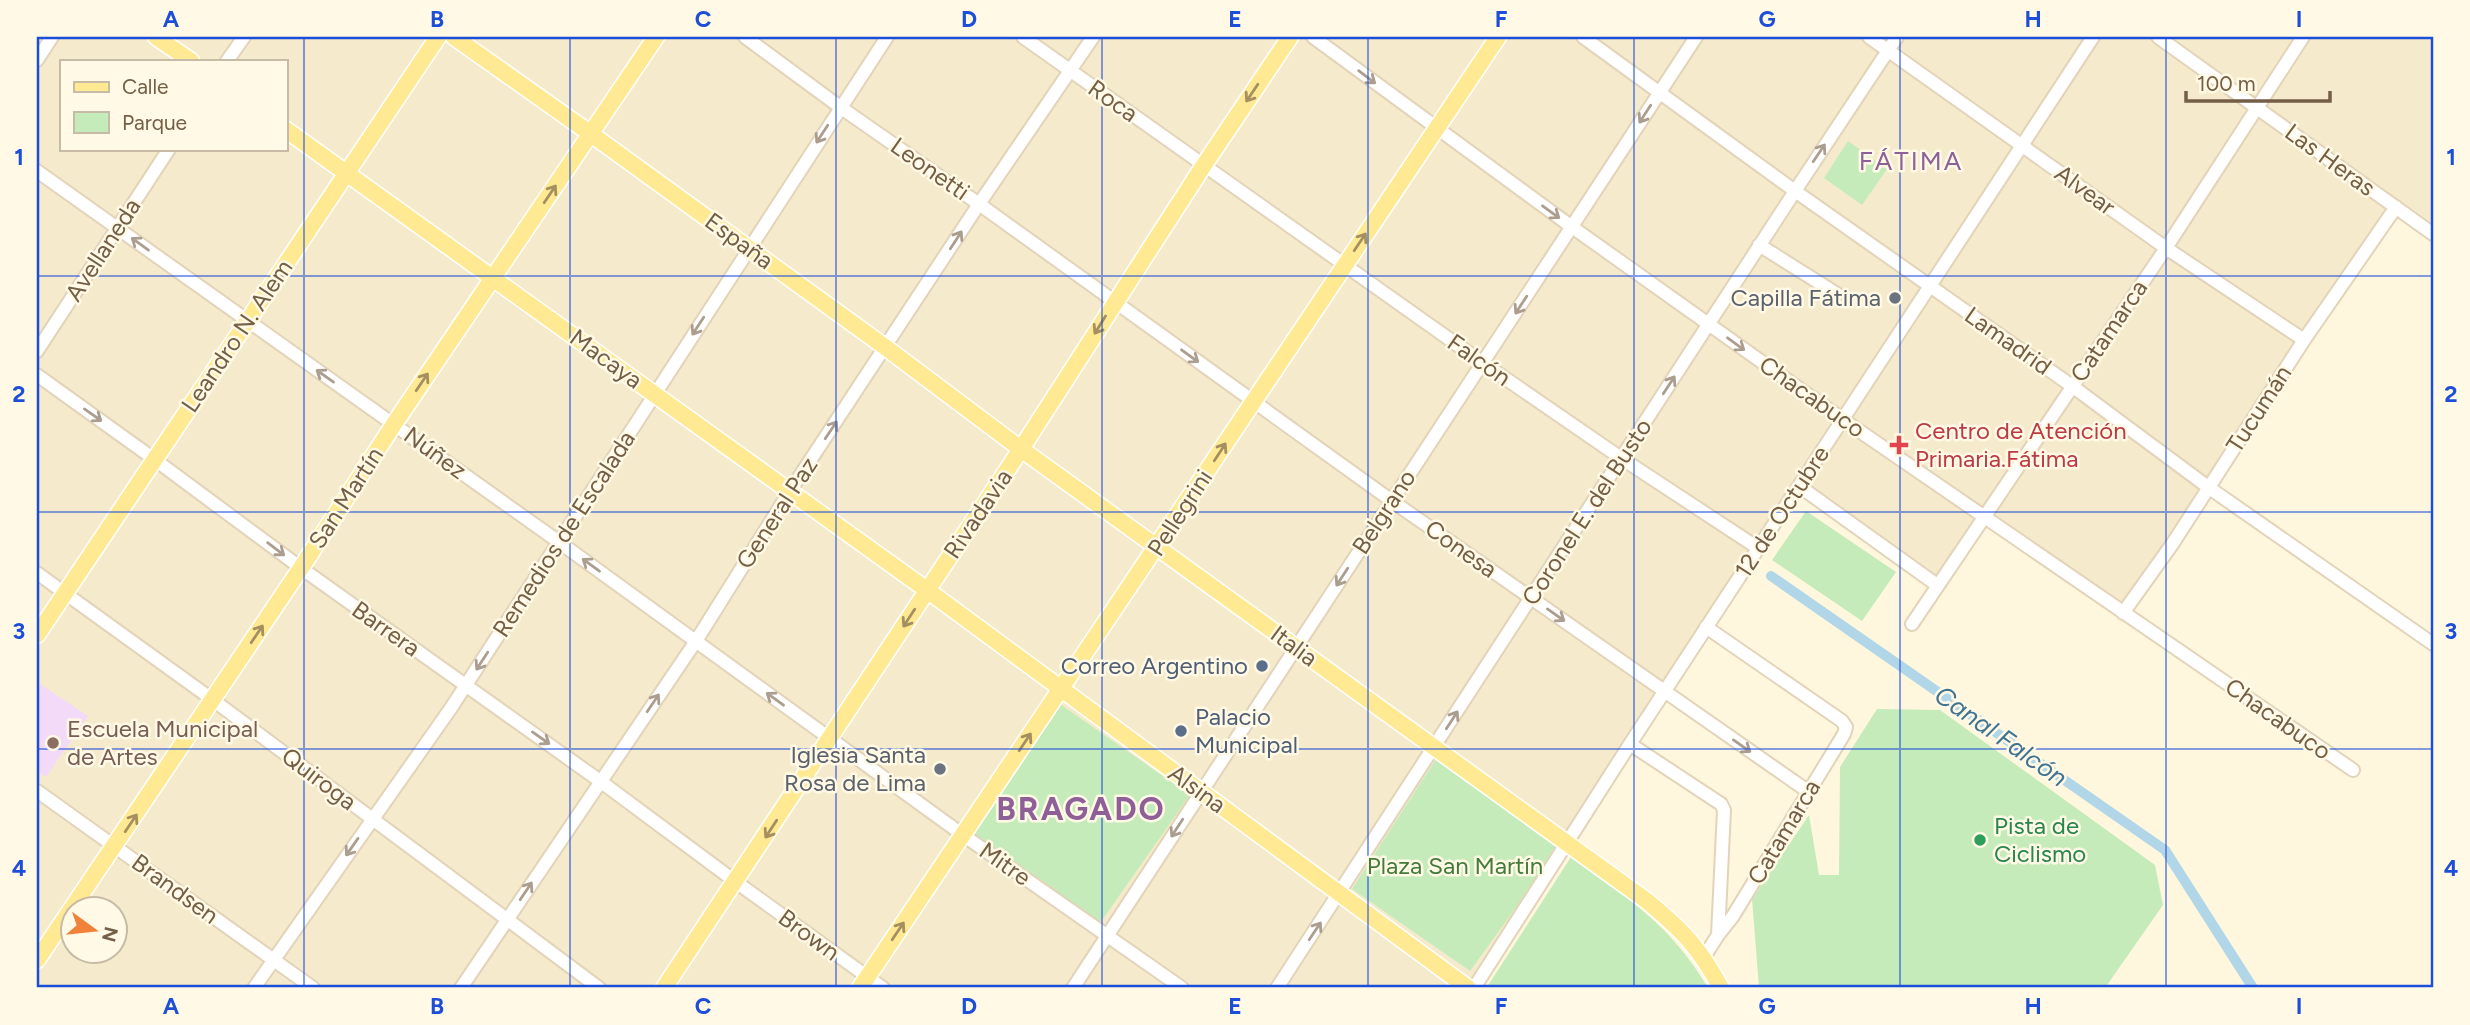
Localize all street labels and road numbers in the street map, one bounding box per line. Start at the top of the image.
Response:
street label: Roca [1083,73,1144,128]
street label: Las Heras [2279,117,2381,202]
street label: Leonetti [885,131,975,206]
street label: Alvear [2050,158,2121,221]
street label: Avellaneda [59,193,147,307]
street label: España [699,206,779,275]
street label: Leandro N. Alem [175,254,298,418]
street label: Catamarca [2064,274,2153,387]
street label: Lamadrid [1959,300,2057,381]
street label: Macaya [565,323,648,394]
street label: Falcón [1442,327,1517,392]
street label: Chacabuco [1754,350,1871,444]
street label: Tucumán [2220,360,2297,458]
street label: Coronel E. del Busto [1515,413,1658,610]
street label: Núñez [398,420,472,485]
street label: Remedios de Escalada [486,425,641,642]
street label: 12 de Octubre [1728,440,1835,583]
street label: San Martín [302,442,389,554]
street label: General Paz [730,452,823,574]
street label: Rivadavia [937,464,1018,564]
street label: Pellegrini [1141,464,1218,561]
street label: Belgrano [1346,464,1422,559]
street label: Conesa [1420,513,1503,584]
street label: Barrera [347,595,426,662]
street label: Italia [1265,619,1323,672]
street label: Chacabuco [2220,672,2337,766]
street label: Quiroga [276,741,362,816]
street label: Alsina [1163,758,1232,819]
street label: Catamarca [1741,774,1826,889]
street label: Mitre [974,836,1037,892]
street label: Brandsen [126,847,224,930]
street label: Brown [773,903,846,966]

